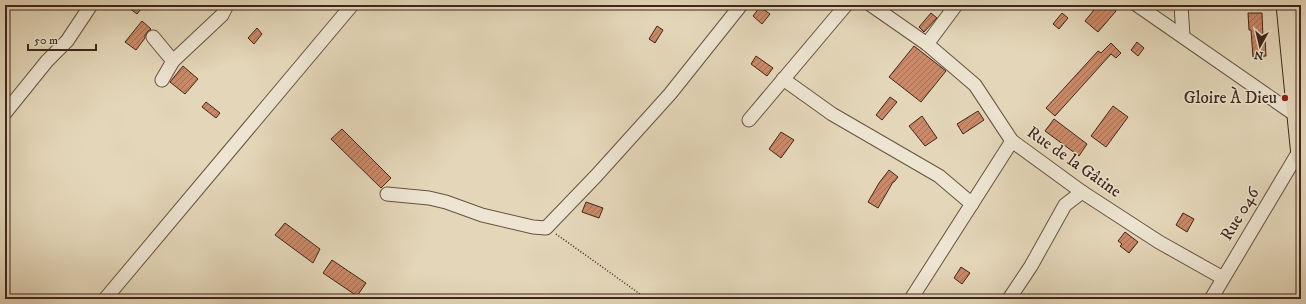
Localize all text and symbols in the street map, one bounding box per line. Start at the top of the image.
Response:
scale bar [28,26,96,52]
north arrow [1240,26,1280,66]
text: 50 m [34,33,58,48]
text: N [1253,47,1264,62]
place label: Gloire À Dieu [1184,86,1277,109]
marker: Gloire À Dieu [1280,93,1290,103]
street label: Rue de la Gâtine [1023,121,1125,203]
street label: Rue 046 [1216,183,1265,244]

